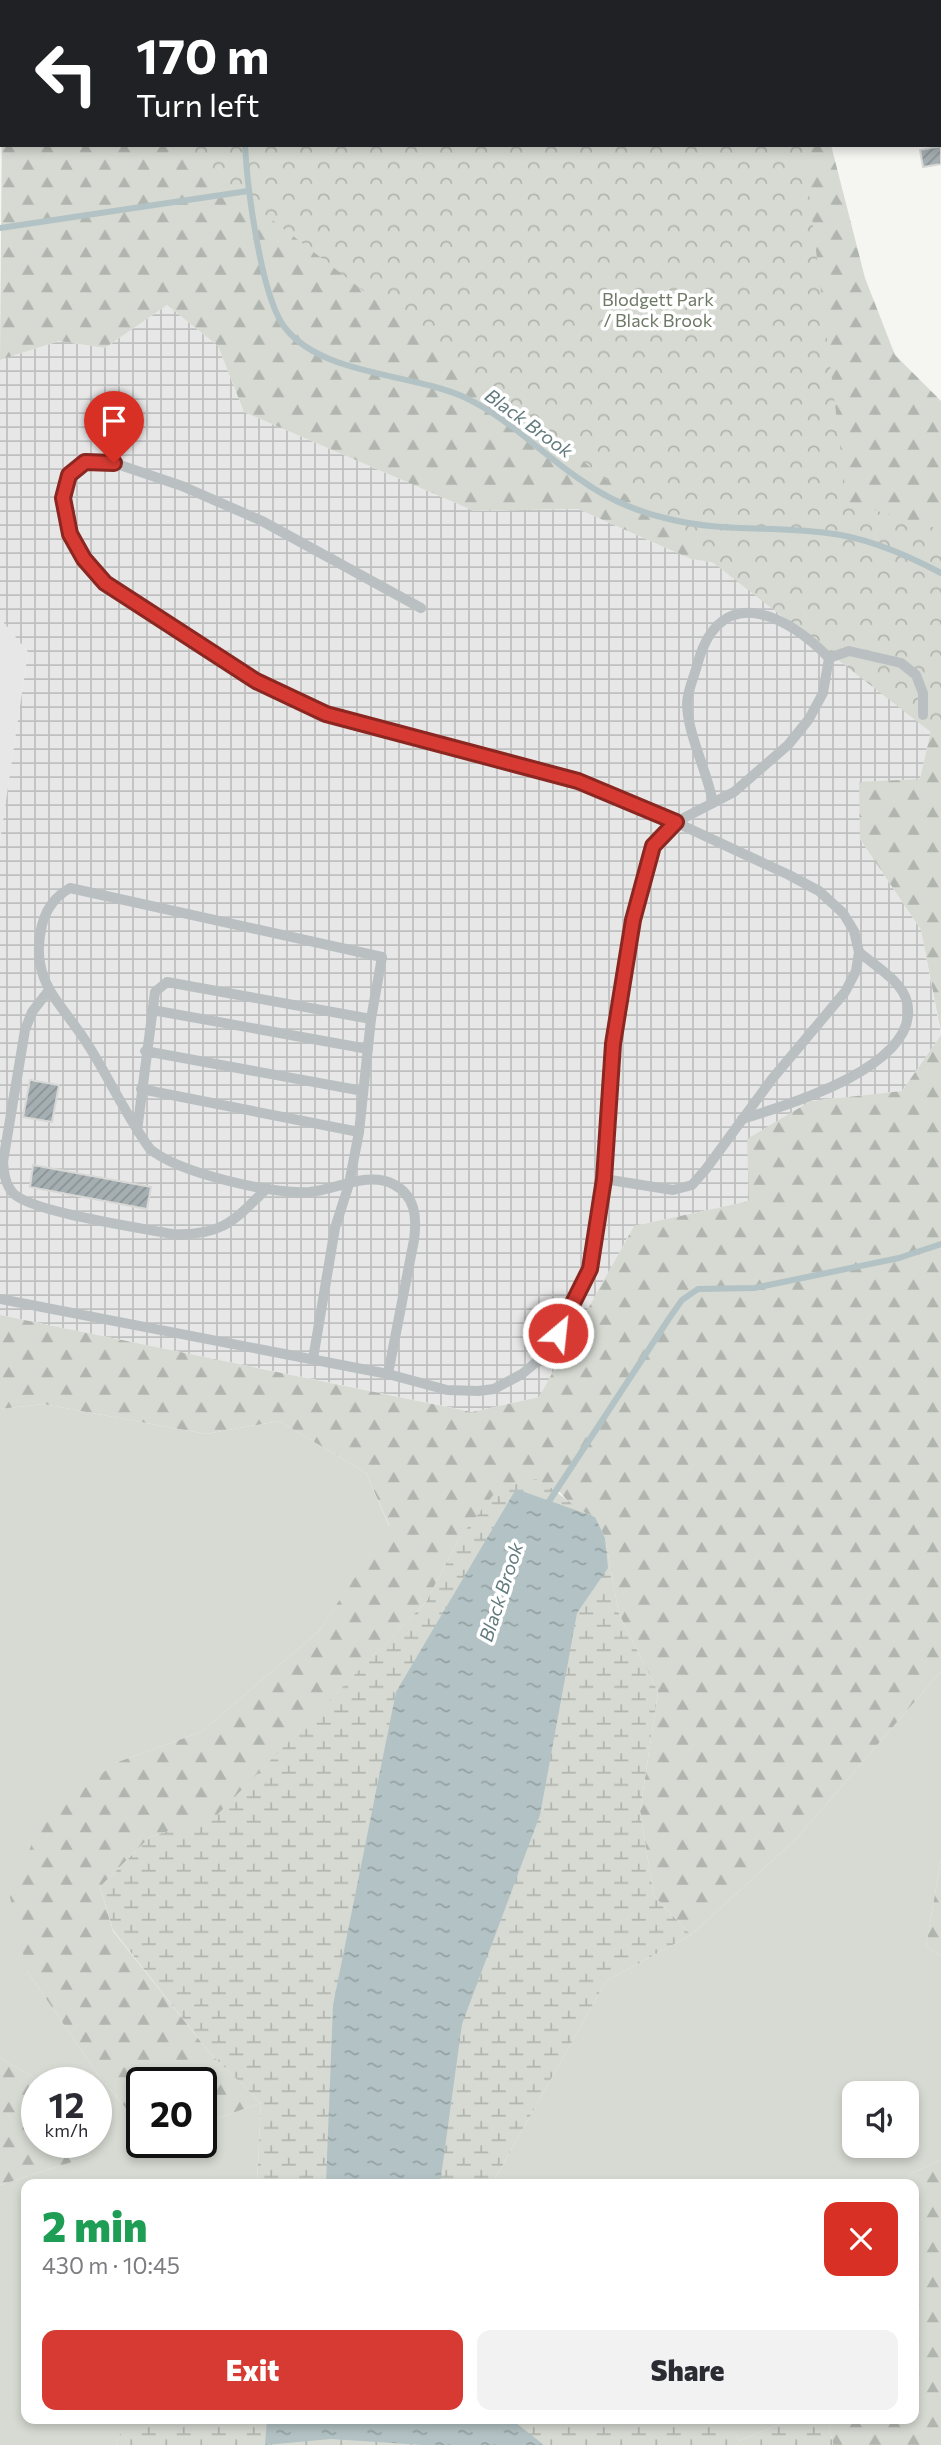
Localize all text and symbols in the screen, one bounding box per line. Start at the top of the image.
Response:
text: 170 m [136,24,269,84]
icon: left [21,28,112,119]
text: Turn left [136,84,260,124]
park label: Blodgett Park / Black Brook [602,288,714,331]
water label: Black Brook [481,383,578,463]
pin [84,391,144,463]
icon: arrive [95,402,133,440]
position arrow [521,1296,595,1370]
water label: Black Brook [474,1539,528,1644]
speed limit sign: 20 [126,2067,217,2158]
map controls [842,2081,919,2158]
button: sound [842,2081,919,2158]
text: 12 [49,2082,84,2125]
text: km/h [45,2119,88,2141]
text: 2 min [42,2199,148,2251]
button: close [824,2202,898,2276]
text: 430 m · 10:45 [42,2251,180,2279]
button: Exit [42,2330,463,2410]
button: Share [477,2330,898,2410]

